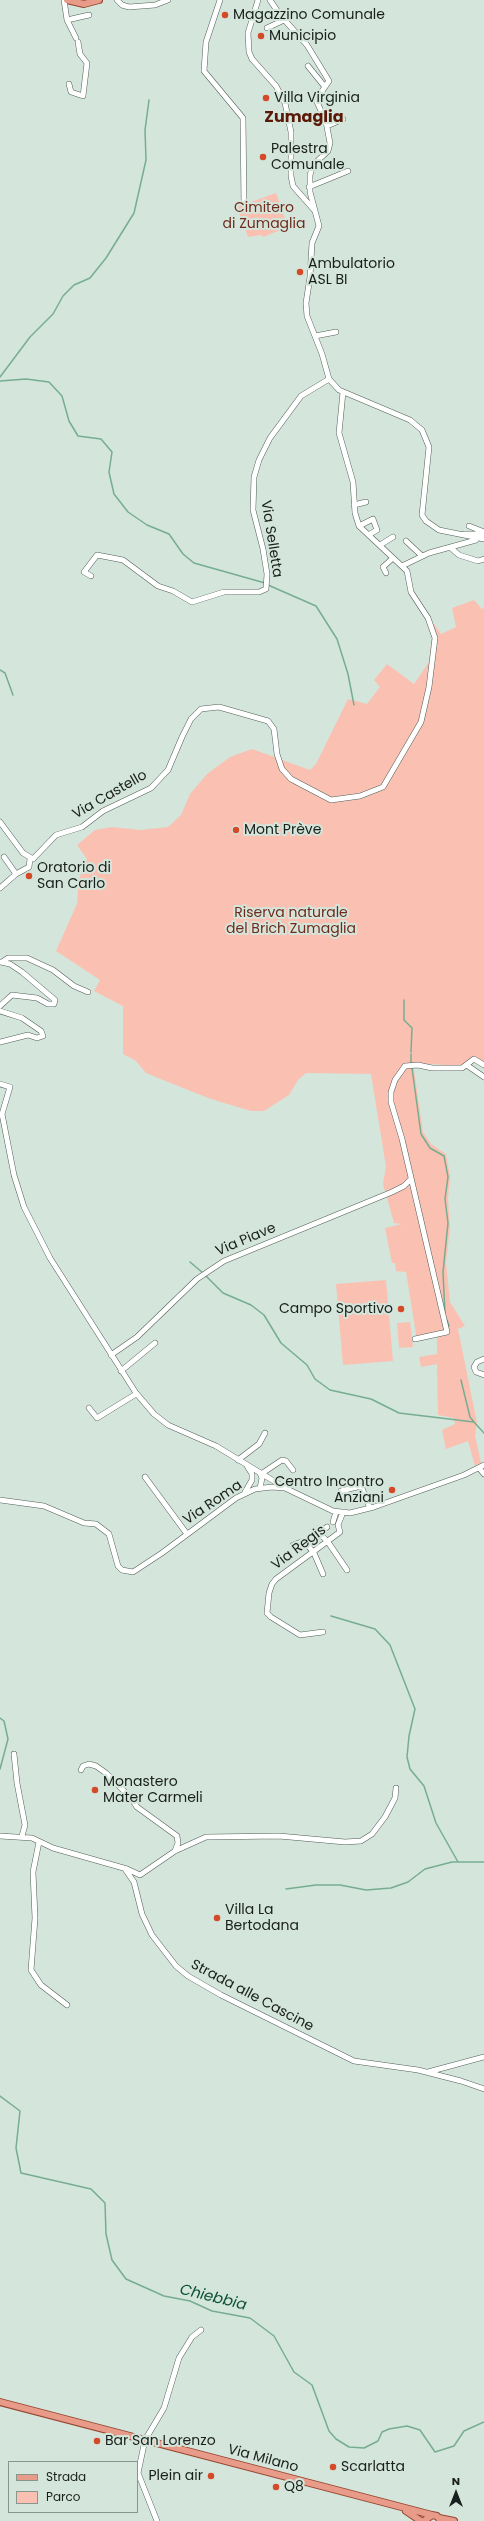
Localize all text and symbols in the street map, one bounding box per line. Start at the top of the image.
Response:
place label: Magazzino Comunale [233,7,385,23]
marker: Magazzino Comunale [220,10,230,20]
place label: Municipio [269,28,336,44]
marker: Municipio [256,31,266,41]
place label: Villa Virginia [274,90,360,106]
marker: Villa Virginia [261,93,271,103]
district label: Zumaglia [264,108,344,128]
place label: Palestra Comunale [271,141,345,174]
marker: Palestra Comunale [258,152,268,162]
park label: Cimitero di Zumaglia [223,200,305,232]
place label: Ambulatorio ASL BI [308,256,395,288]
marker: Ambulatorio ASL BI [295,267,305,277]
street label: Via Selletta [257,499,285,579]
street label: Via Castello [70,767,150,823]
place label: Mont Prève [244,822,321,838]
marker: Mont Prève [231,825,241,835]
place label: Oratorio di San Carlo [37,860,111,892]
marker: Oratorio di San Carlo [24,871,34,881]
park label: Riserva naturale del Brich Zumaglia [226,905,356,938]
street label: Via Piave [213,1220,279,1260]
place label: Campo Sportivo [279,1301,393,1317]
marker: Campo Sportivo [396,1304,406,1314]
place label: Centro Incontro Anziani [274,1474,384,1506]
street label: Via Roma [180,1477,246,1529]
marker: Centro Incontro Anziani [387,1485,397,1495]
street label: Via Regis [269,1522,329,1574]
place label: Monastero Mater Carmeli [103,1774,203,1806]
marker: Monastero Mater Carmeli [90,1785,100,1795]
place label: Villa La Bertodana [225,1902,299,1934]
marker: Villa La Bertodana [212,1913,222,1923]
street label: Strada alle Cascine [188,1957,316,2035]
water label: Chiebbia [178,2281,248,2315]
place label: Bar San Lorenzo [105,2433,216,2449]
marker: Bar San Lorenzo [92,2436,102,2446]
street label: Via Milano [226,2442,300,2476]
place label: Scarlatta [341,2459,405,2475]
legend [8,2461,138,2513]
marker: Scarlatta [328,2462,338,2472]
text: Strada [46,2468,86,2485]
place label: Plein air [148,2468,203,2484]
marker: Plein air [206,2471,216,2481]
north arrow [436,2473,476,2513]
text: N [452,2473,460,2489]
place label: Q8 [284,2479,304,2495]
marker: Q8 [271,2482,281,2492]
text: Parco [46,2488,81,2505]

